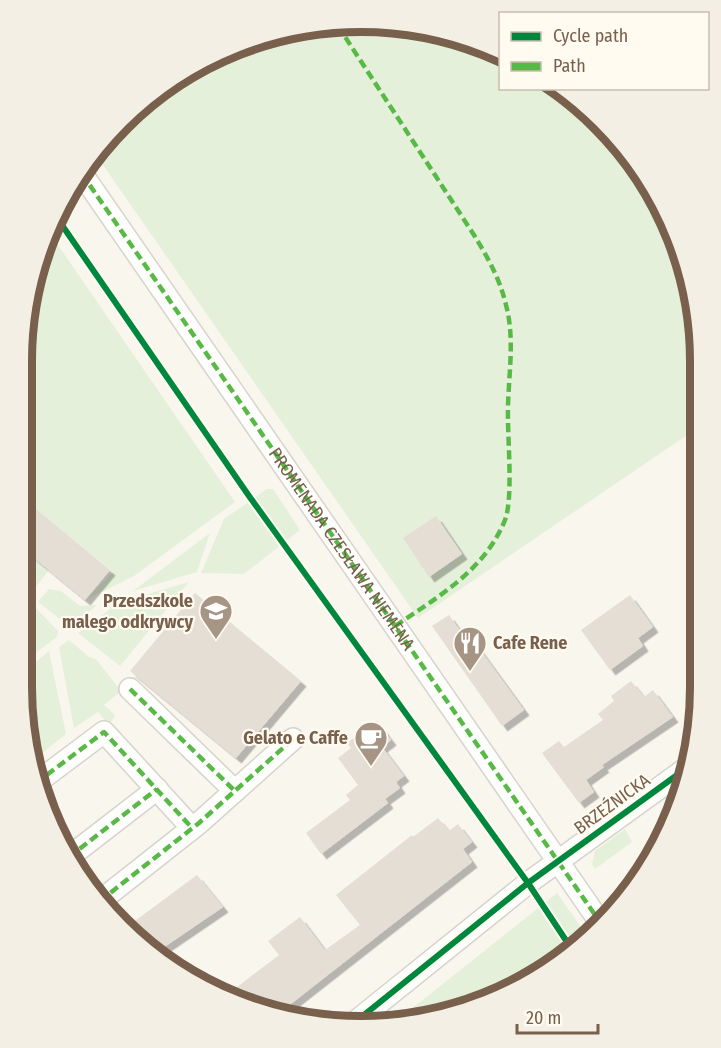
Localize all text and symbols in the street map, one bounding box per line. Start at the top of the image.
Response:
legend [499,12,709,90]
text: Cycle path [553,25,628,47]
text: Path [553,55,586,77]
street label: PROMENADA CZESŁAWA NIEMENA [264,443,420,655]
place label: Przedszkole malego odkrywcy [62,590,193,633]
school or university icon: Przedszkole malego odkrywcy [198,593,234,640]
restaurant icon: Cafe Rene [452,625,488,672]
place label: Cafe Rene [493,632,567,654]
cafe icon: Gelato e Caffe [353,720,389,767]
place label: Gelato e Caffe [243,727,348,749]
street label: BRZEŹNICKA [569,768,655,839]
scale bar [517,997,598,1035]
text: 20 m [526,1007,561,1029]

